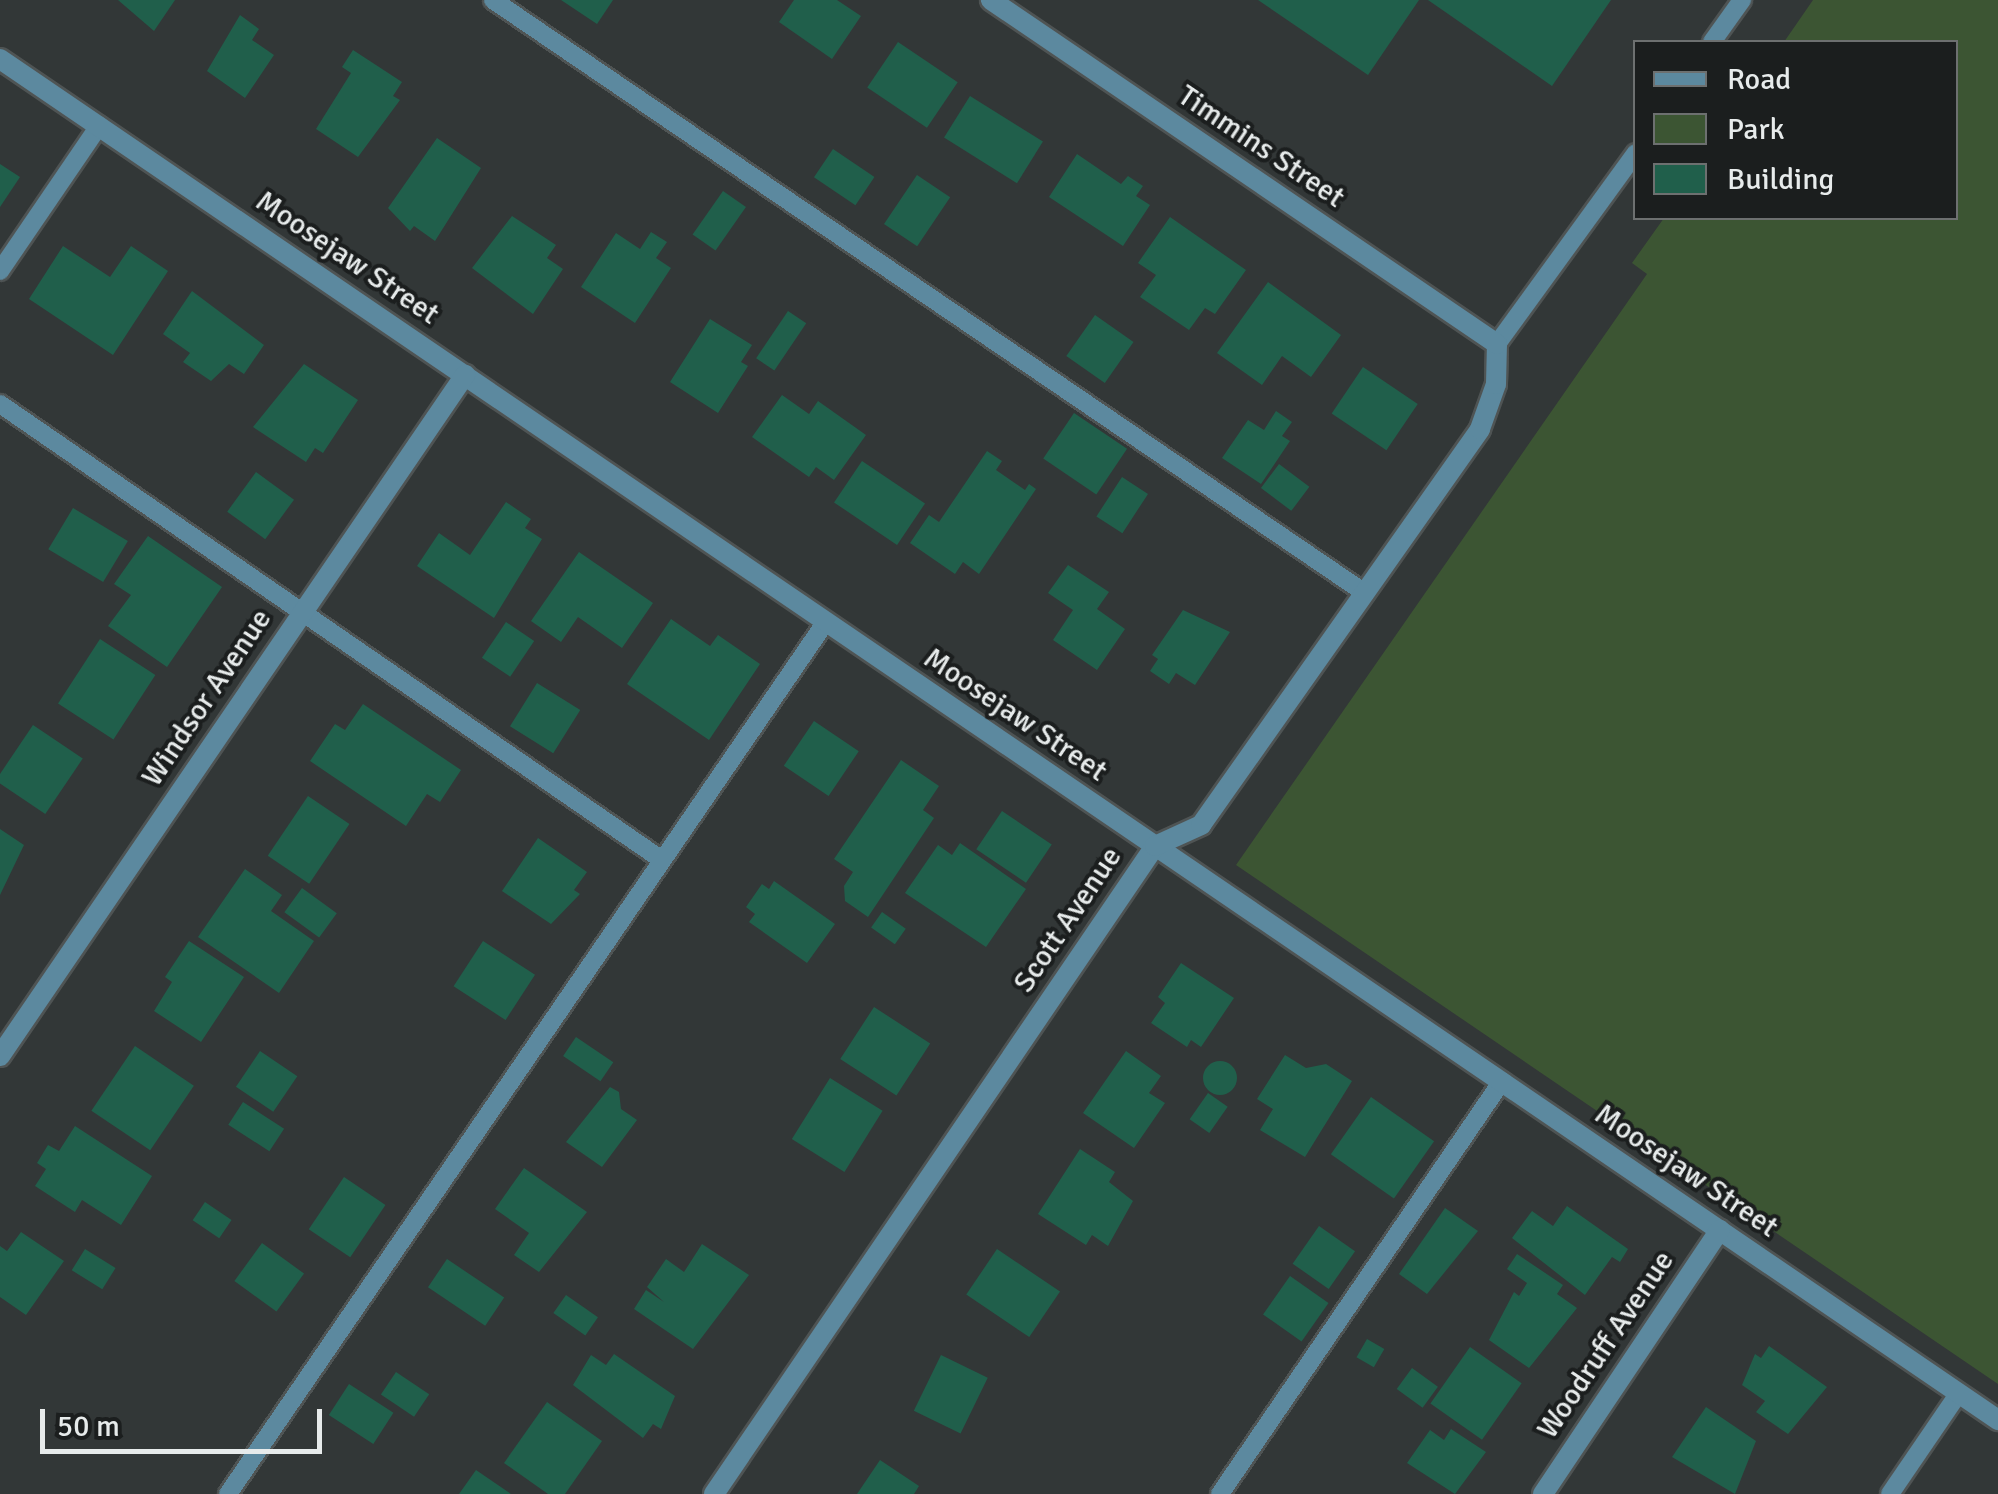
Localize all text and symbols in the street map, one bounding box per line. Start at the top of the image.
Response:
legend [1633,40,1958,220]
text: Road [1727,61,1791,98]
street label: Timmins Street [1171,78,1351,216]
text: Park [1727,111,1785,148]
text: Building [1727,161,1834,198]
street label: Moosejaw Street [249,183,445,333]
street label: Windsor Avenue [134,603,280,793]
street label: Moosejaw Street [917,640,1113,790]
street label: Scott Avenue [1006,841,1130,999]
street label: Moosejaw Street [1588,1096,1784,1246]
street label: Woodruff Avenue [1530,1244,1682,1446]
scale bar [45,1389,328,1451]
text: 50 m [57,1408,120,1445]

